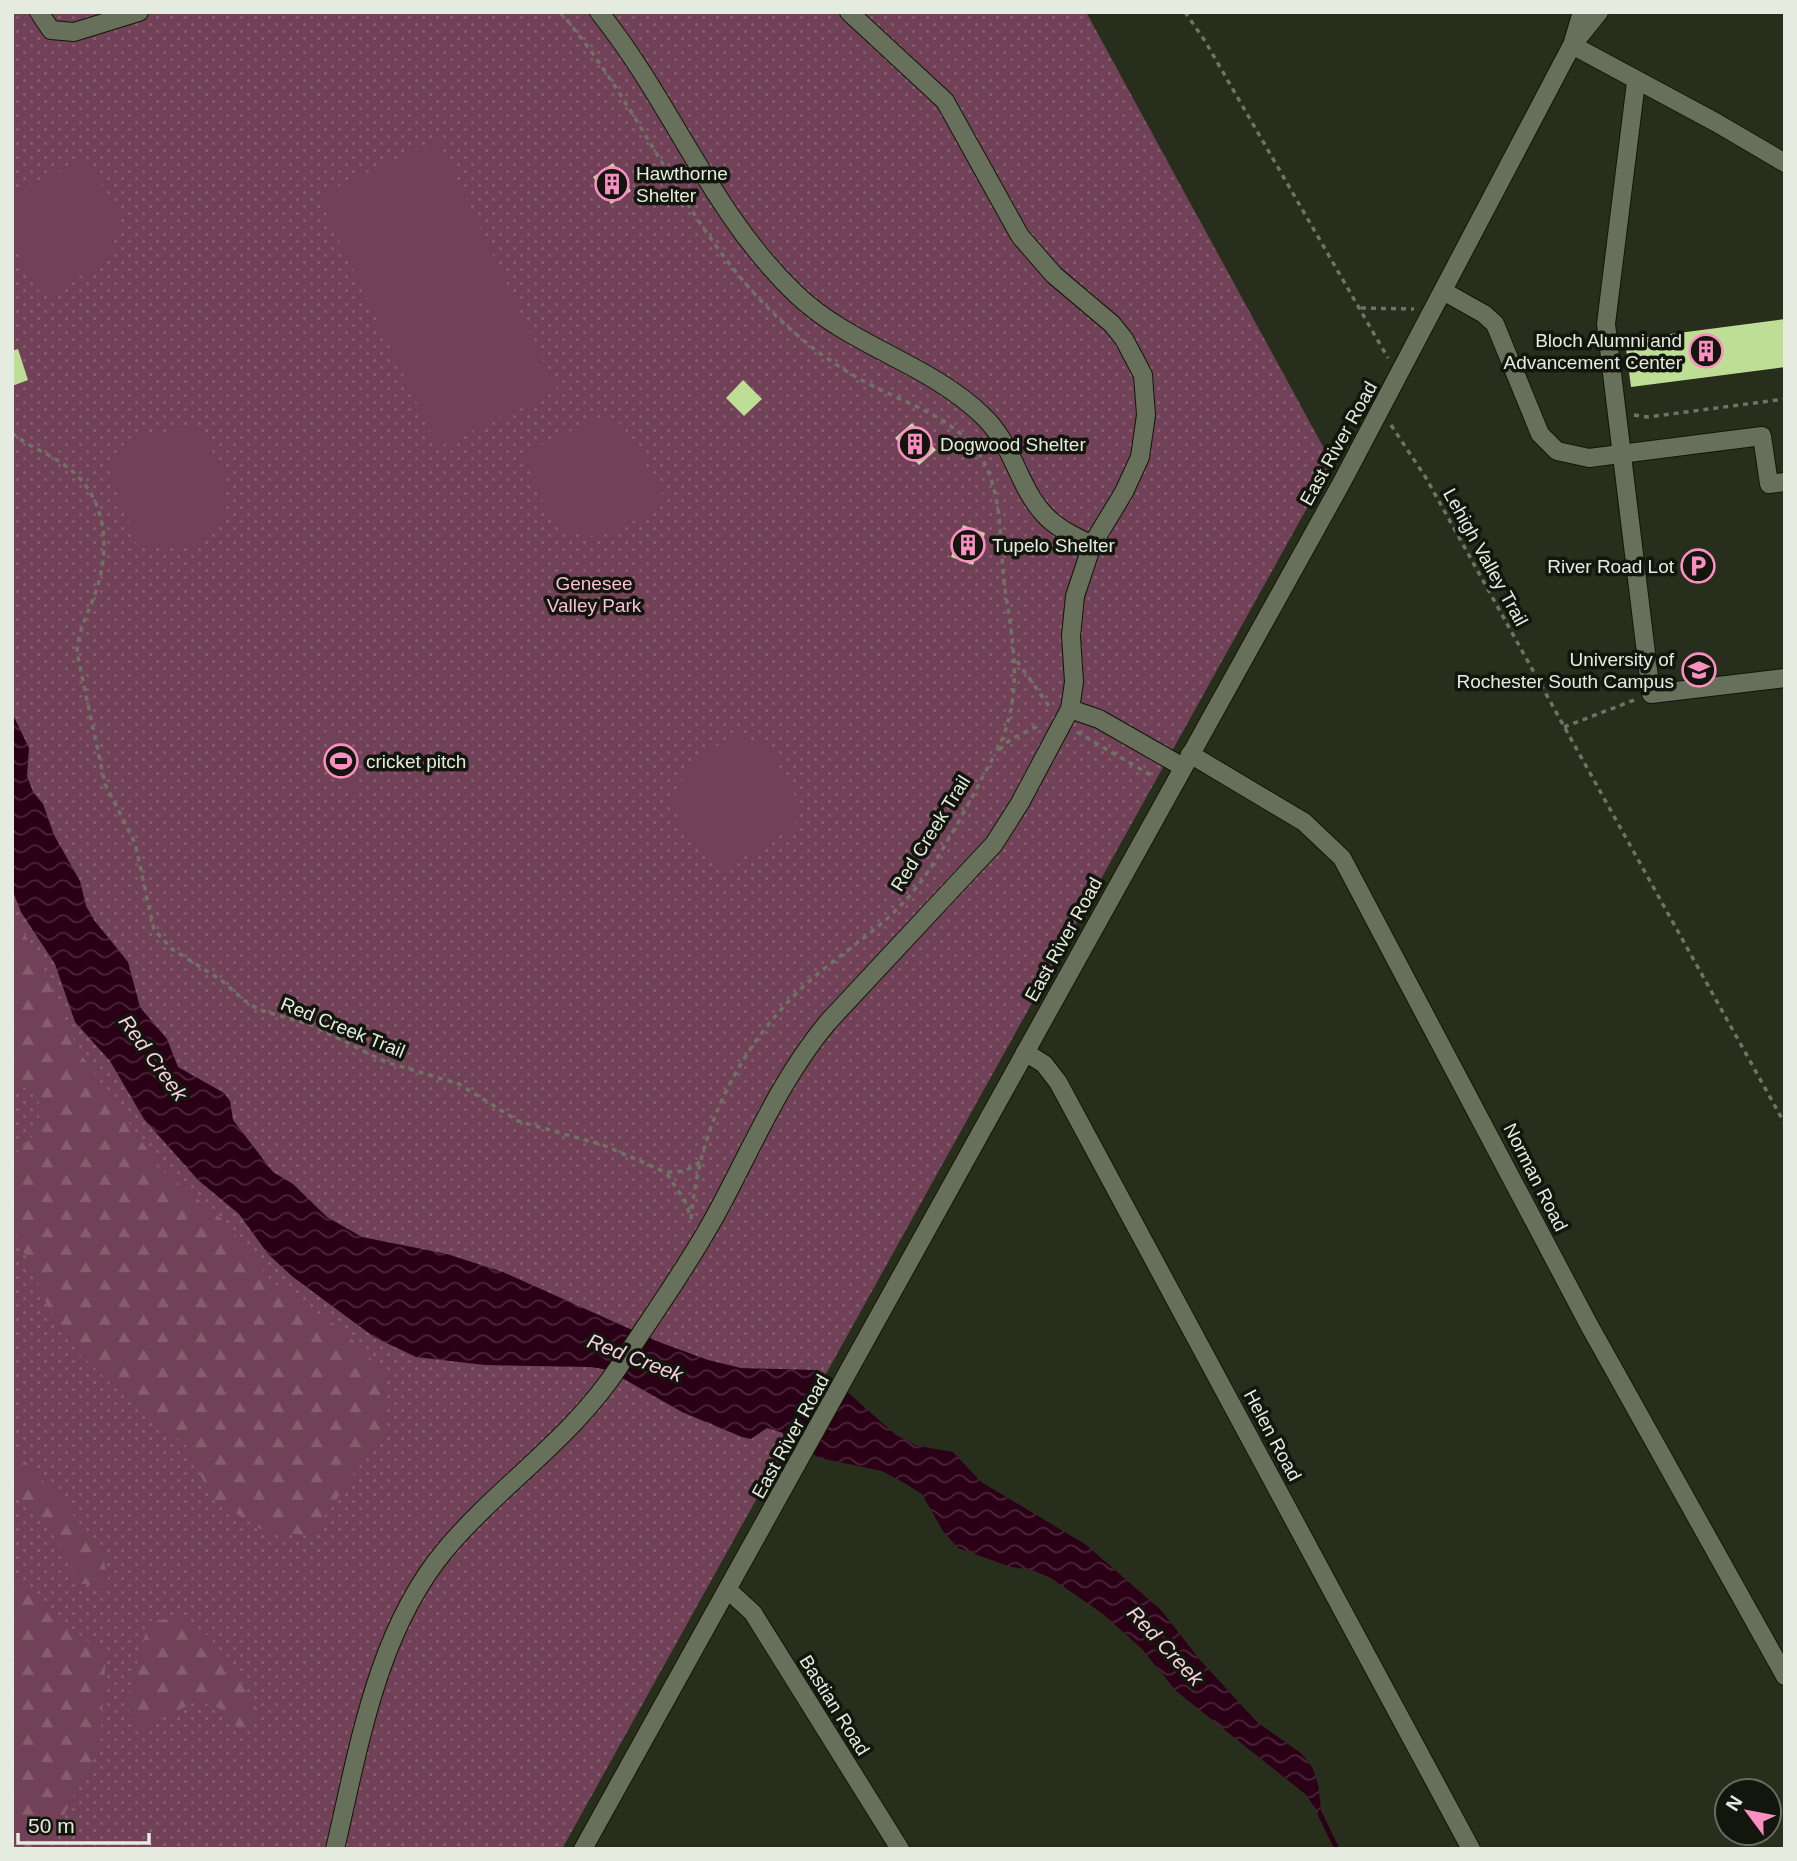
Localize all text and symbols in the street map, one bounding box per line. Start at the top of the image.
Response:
place label: Hawthorne Shelter [636,163,728,206]
building icon: Hawthorne Shelter [593,165,631,203]
place label: Bloch Alumni and Advancement Center [1504,330,1683,373]
building icon: Bloch Alumni and Advancement Center [1687,332,1725,370]
street label: East River Road [1296,378,1381,509]
building icon: Dogwood Shelter [896,425,934,463]
place label: Dogwood Shelter [940,434,1086,455]
street label: Lehigh Valley Trail [1439,485,1532,630]
building icon: Tupelo Shelter [949,526,987,564]
place label: Tupelo Shelter [992,535,1116,556]
parking icon: River Road Lot [1679,547,1717,585]
place label: River Road Lot [1547,556,1675,577]
park label: Genesee Valley Park [547,573,642,616]
place label: University of Rochester South Campus [1456,649,1675,692]
school or university icon: University of Rochester South Campus [1680,651,1718,689]
sports icon: cricket pitch [322,742,360,780]
place label: cricket pitch [366,751,466,772]
street label: Red Creek Trail [887,772,974,895]
street label: East River Road [1021,874,1106,1005]
street label: Red Creek Trail [278,993,408,1062]
water label: Red Creek [115,1010,193,1106]
street label: Norman Road [1499,1120,1572,1235]
water label: Red Creek [584,1329,688,1387]
street label: East River Road [748,1371,833,1502]
street label: Helen Road [1240,1386,1305,1484]
water label: Red Creek [1123,1601,1209,1691]
street label: Bastian Road [795,1651,874,1759]
north arrow [1713,1777,1783,1847]
text: N [1721,1792,1747,1815]
scale bar [18,1801,149,1845]
text: 50 m [28,1814,75,1837]

